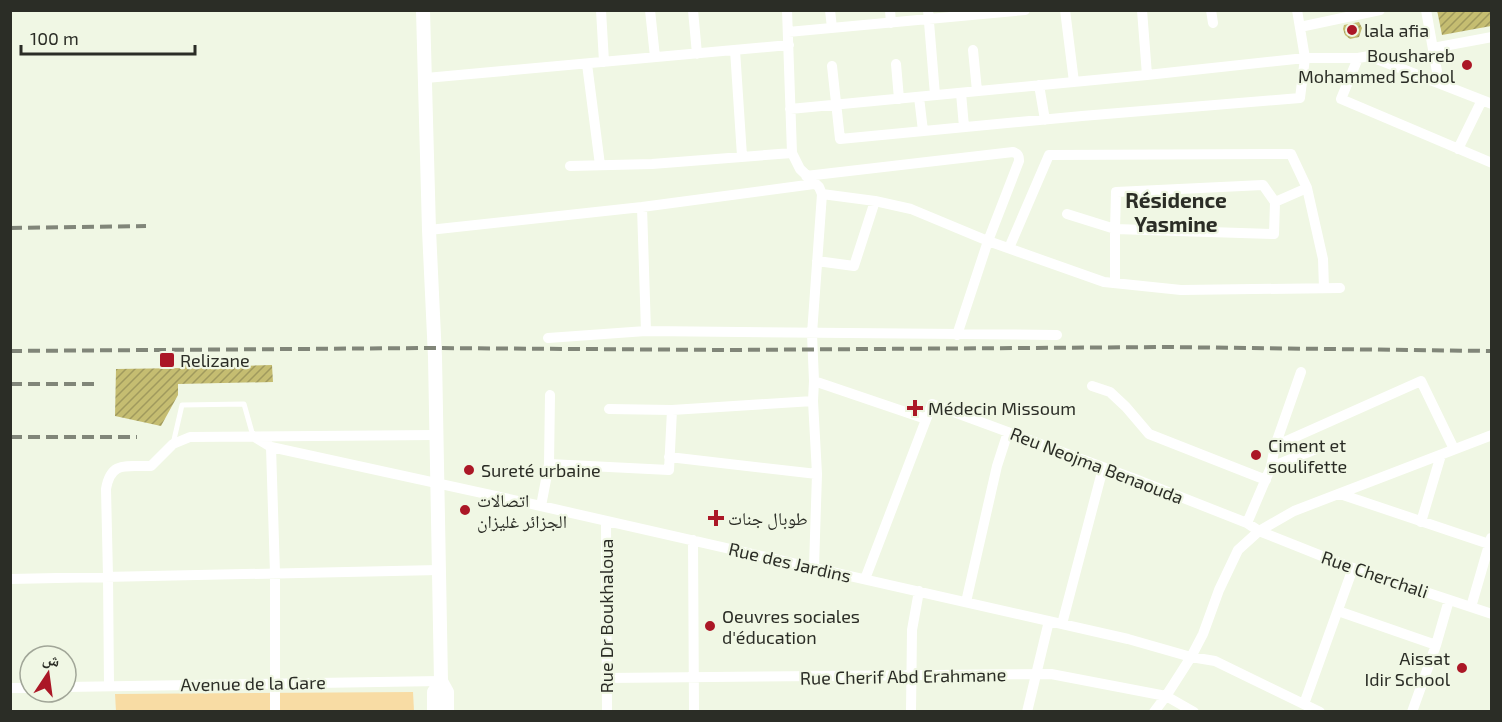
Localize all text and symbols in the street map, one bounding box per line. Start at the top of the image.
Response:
scale bar [21,18,195,56]
place label: lala afia [1364,19,1429,41]
marker: lala afia [1345,23,1359,37]
text: 100 m [30,27,79,49]
place label: Boushareb Mohammed School [1298,44,1456,87]
marker: Boushareb Mohammed School [1460,58,1474,72]
district label: Résidence Yasmine [1125,187,1227,236]
place label: Relizane [180,349,250,371]
marker: Relizane [158,351,176,369]
place label: Médecin Missoum [928,397,1076,419]
marker: Médecin Missoum [906,399,924,417]
street label: Reu Neojma Benaouda [1007,422,1187,508]
place label: Ciment et soulifette [1268,434,1347,477]
marker: Ciment et soulifette [1249,448,1263,462]
place label: Sureté urbaine [481,459,601,481]
marker: Sureté urbaine [462,463,476,477]
place label: اتصالات الجزائر غليزان [477,489,567,533]
marker: اتصالات الجزائر غليزان [458,503,472,517]
place label: طوبال جنات [728,507,808,530]
marker: طوبال جنات [709,511,723,525]
street label: Rue des Jardins [726,537,854,587]
street label: Rue Dr Boukhaloua [595,539,617,693]
street label: Rue Cherchali [1319,545,1431,603]
place label: Oeuvres sociales d'éducation [722,605,860,648]
marker: Oeuvres sociales d'éducation [703,619,717,633]
north arrow [18,644,78,704]
place label: Aissat Idir School [1365,647,1451,690]
text: ش [41,648,62,671]
marker: Aissat Idir School [1455,661,1469,675]
street label: Rue Cherif Abd Erahmane [800,663,1006,689]
street label: Avenue de la Gare [180,671,326,695]

